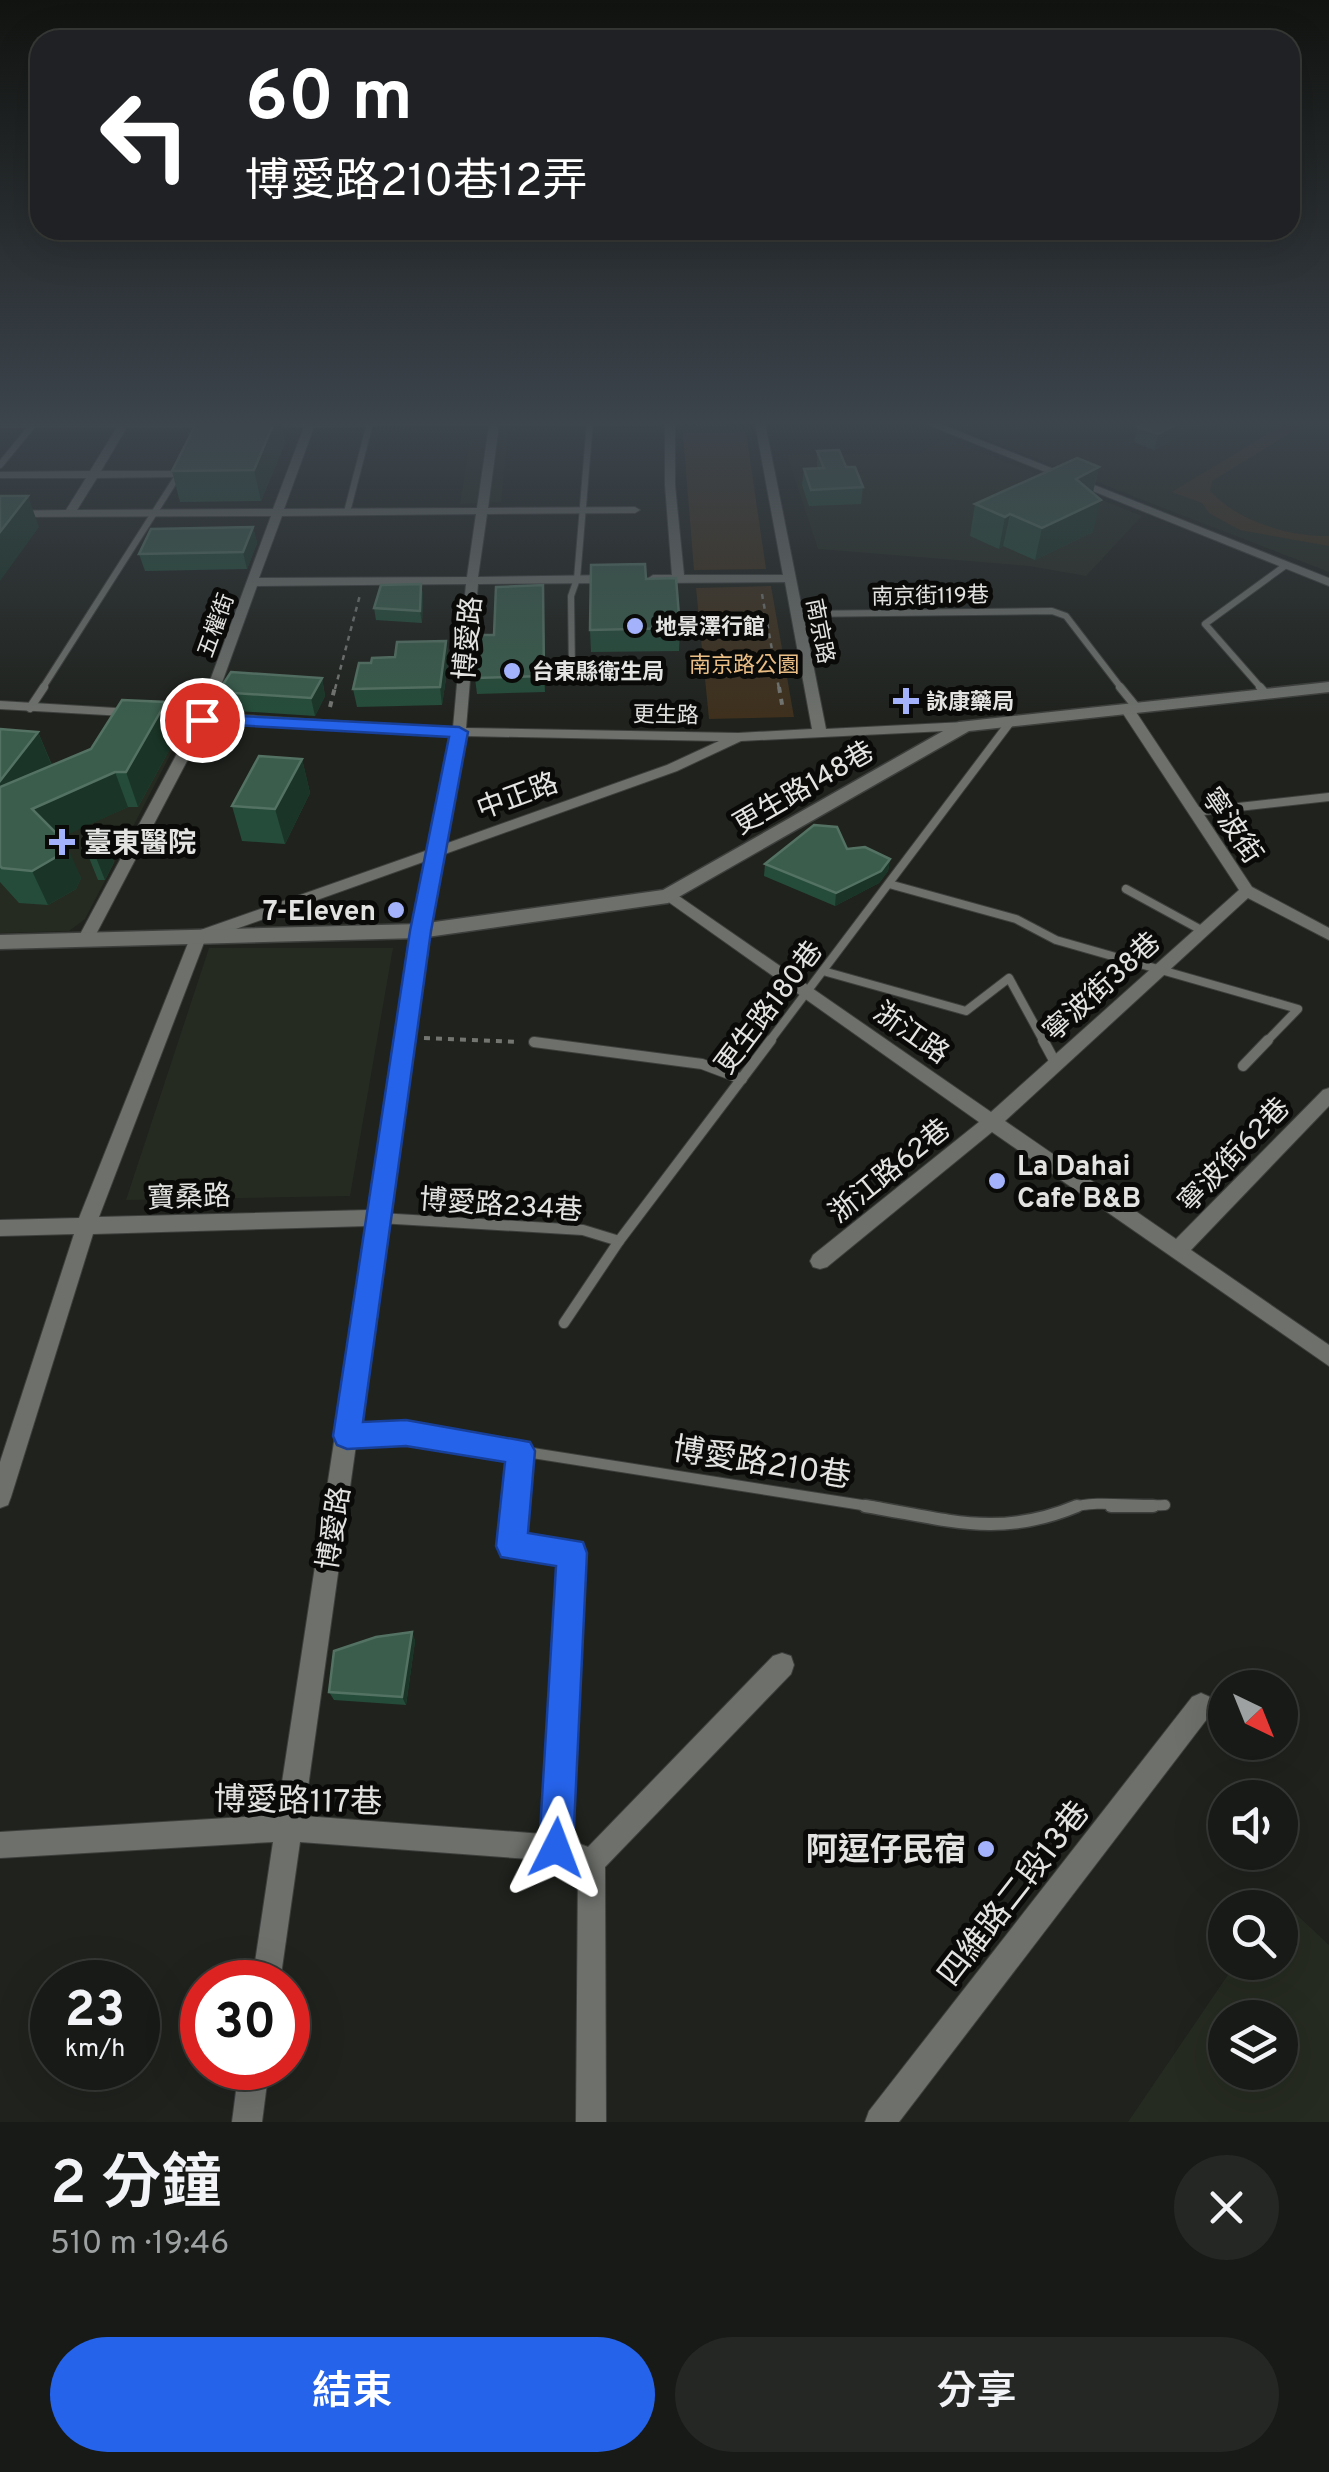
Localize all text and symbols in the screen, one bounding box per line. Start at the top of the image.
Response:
text: 60 m [245,56,413,145]
icon: left [80,70,210,200]
text: 博愛路210巷12弄 [245,155,588,212]
street label: 南京街119巷 [871,583,989,612]
street label: 五權街 [193,590,241,661]
street label: 博愛路 [448,595,492,682]
street label: 南京路 [799,596,838,666]
marker: 地景澤行館 [624,615,646,637]
place label: 地景澤行館 [655,615,765,642]
park label: 南京路公園 [689,653,799,680]
place label: 台東縣衛生局 [532,659,664,687]
marker: 台東縣衛生局 [501,660,523,682]
pin [160,678,245,763]
marker: 詠康藥局 [895,690,917,712]
place label: 詠康藥局 [926,690,1014,717]
icon: arrive [175,693,230,748]
street label: 更生路 [633,702,699,731]
street label: 更生路148巷 [728,735,881,844]
street label: 中正路 [472,767,564,829]
street label: 寧波街 [1192,782,1269,872]
place label: 臺東醫院 [84,827,196,863]
marker: 臺東醫院 [49,829,75,855]
place label: 7-Eleven [263,895,376,931]
marker: 7-Eleven [385,899,407,921]
street label: 寧波街38巷 [1037,926,1169,1050]
street label: 更生路180巷 [709,935,832,1082]
street label: 浙江路 [866,996,955,1073]
street label: 寧波街62巷 [1172,1091,1299,1221]
street label: 浙江路62巷 [823,1112,959,1232]
place label: La Dahai Cafe B&B [1017,1150,1141,1218]
marker: La Dahai Cafe B&B [986,1170,1008,1192]
street label: 寶桑路 [146,1180,232,1218]
street label: 博愛路234巷 [418,1183,584,1231]
street label: 博愛路210巷 [669,1431,854,1499]
street label: 博愛路 [312,1484,360,1573]
north arrow [1208,1670,1298,1760]
map controls [1208,1670,1298,2090]
button: sound [1208,1780,1298,1870]
street label: 博愛路117巷 [213,1782,383,1824]
street label: 四維路二段13巷 [931,1795,1100,1995]
position arrow [504,1796,608,1900]
place label: 阿逗仔民宿 [806,1832,966,1872]
marker: 阿逗仔民宿 [975,1838,997,1860]
button: search [1208,1890,1298,1980]
speed limit sign: 30 [180,1960,310,2090]
text: 23 [65,1981,125,2044]
button: layers [1208,2000,1298,2090]
text: km/h [65,2034,125,2066]
text: 2 分鐘 [50,2149,221,2225]
button: close [1174,2155,1279,2260]
text: 510 m · 19:46 [50,2225,229,2265]
button: 結束 [50,2337,655,2452]
button: 分享 [675,2337,1279,2452]

